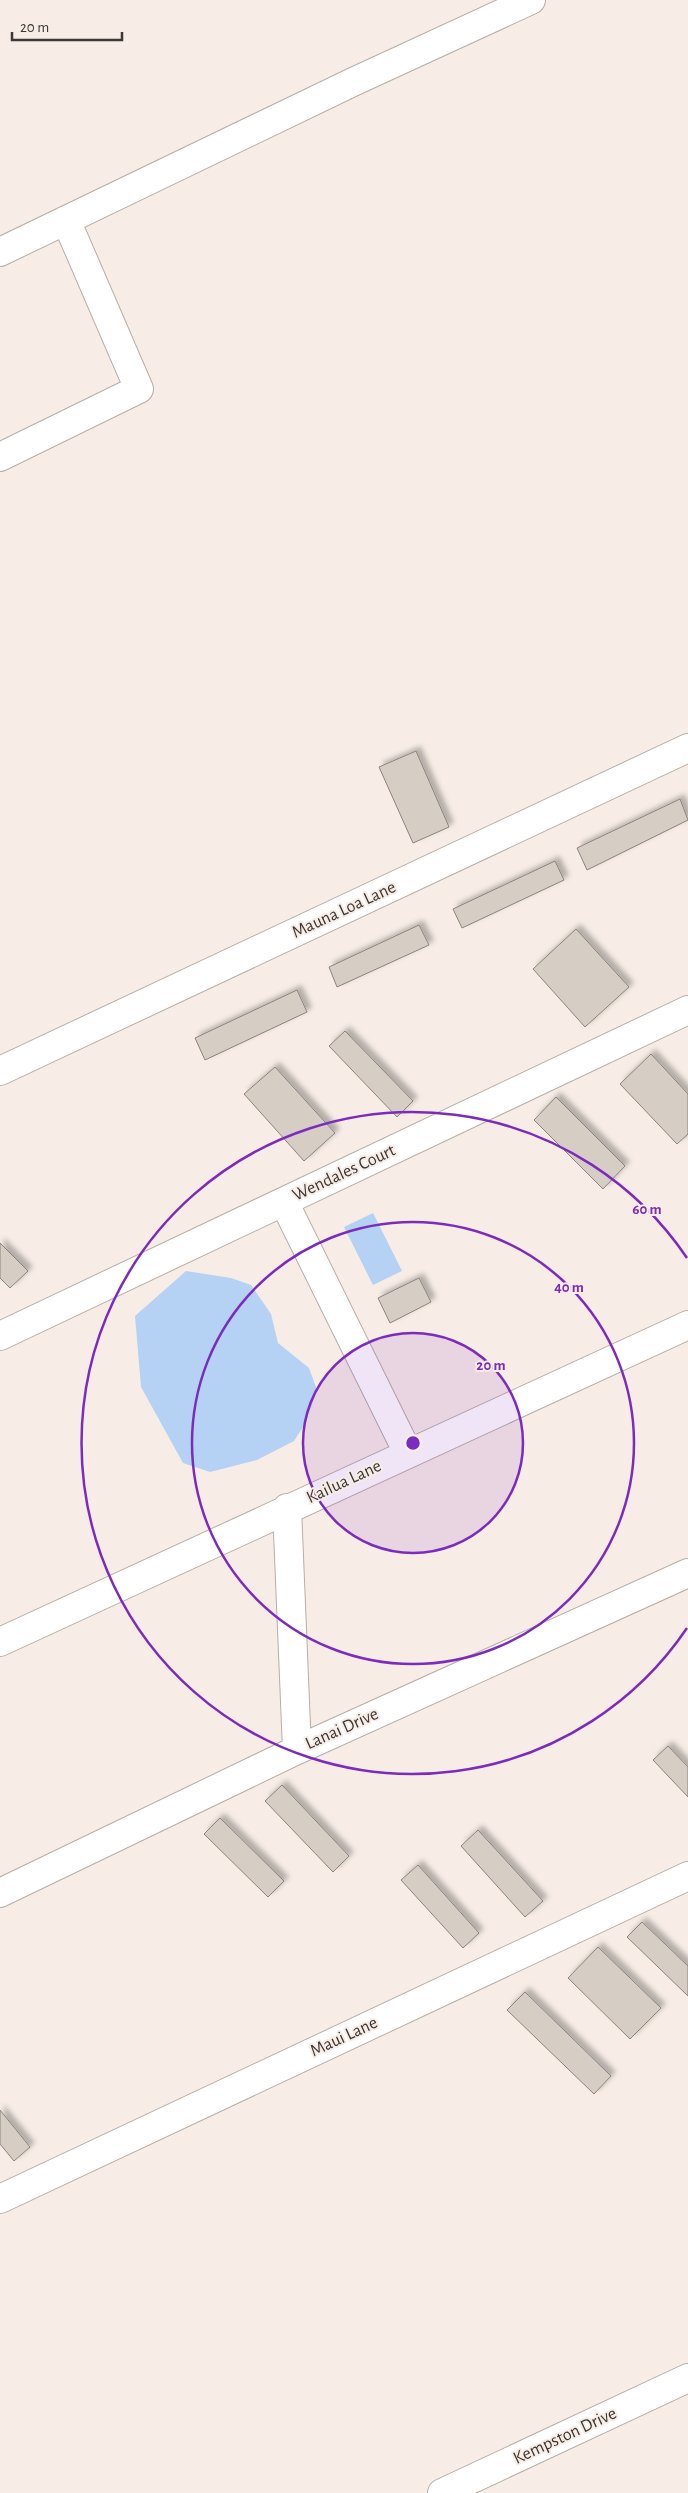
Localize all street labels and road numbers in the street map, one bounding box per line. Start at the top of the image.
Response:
street label: Mauna Loa Lane [289,878,399,942]
street label: Wendales Court [290,1141,398,1205]
street label: Kailua Lane [304,1457,384,1507]
street label: Lanai Drive [303,1705,381,1753]
street label: Maui Lane [308,2014,380,2060]
street label: Kempston Drive [511,2404,619,2468]

